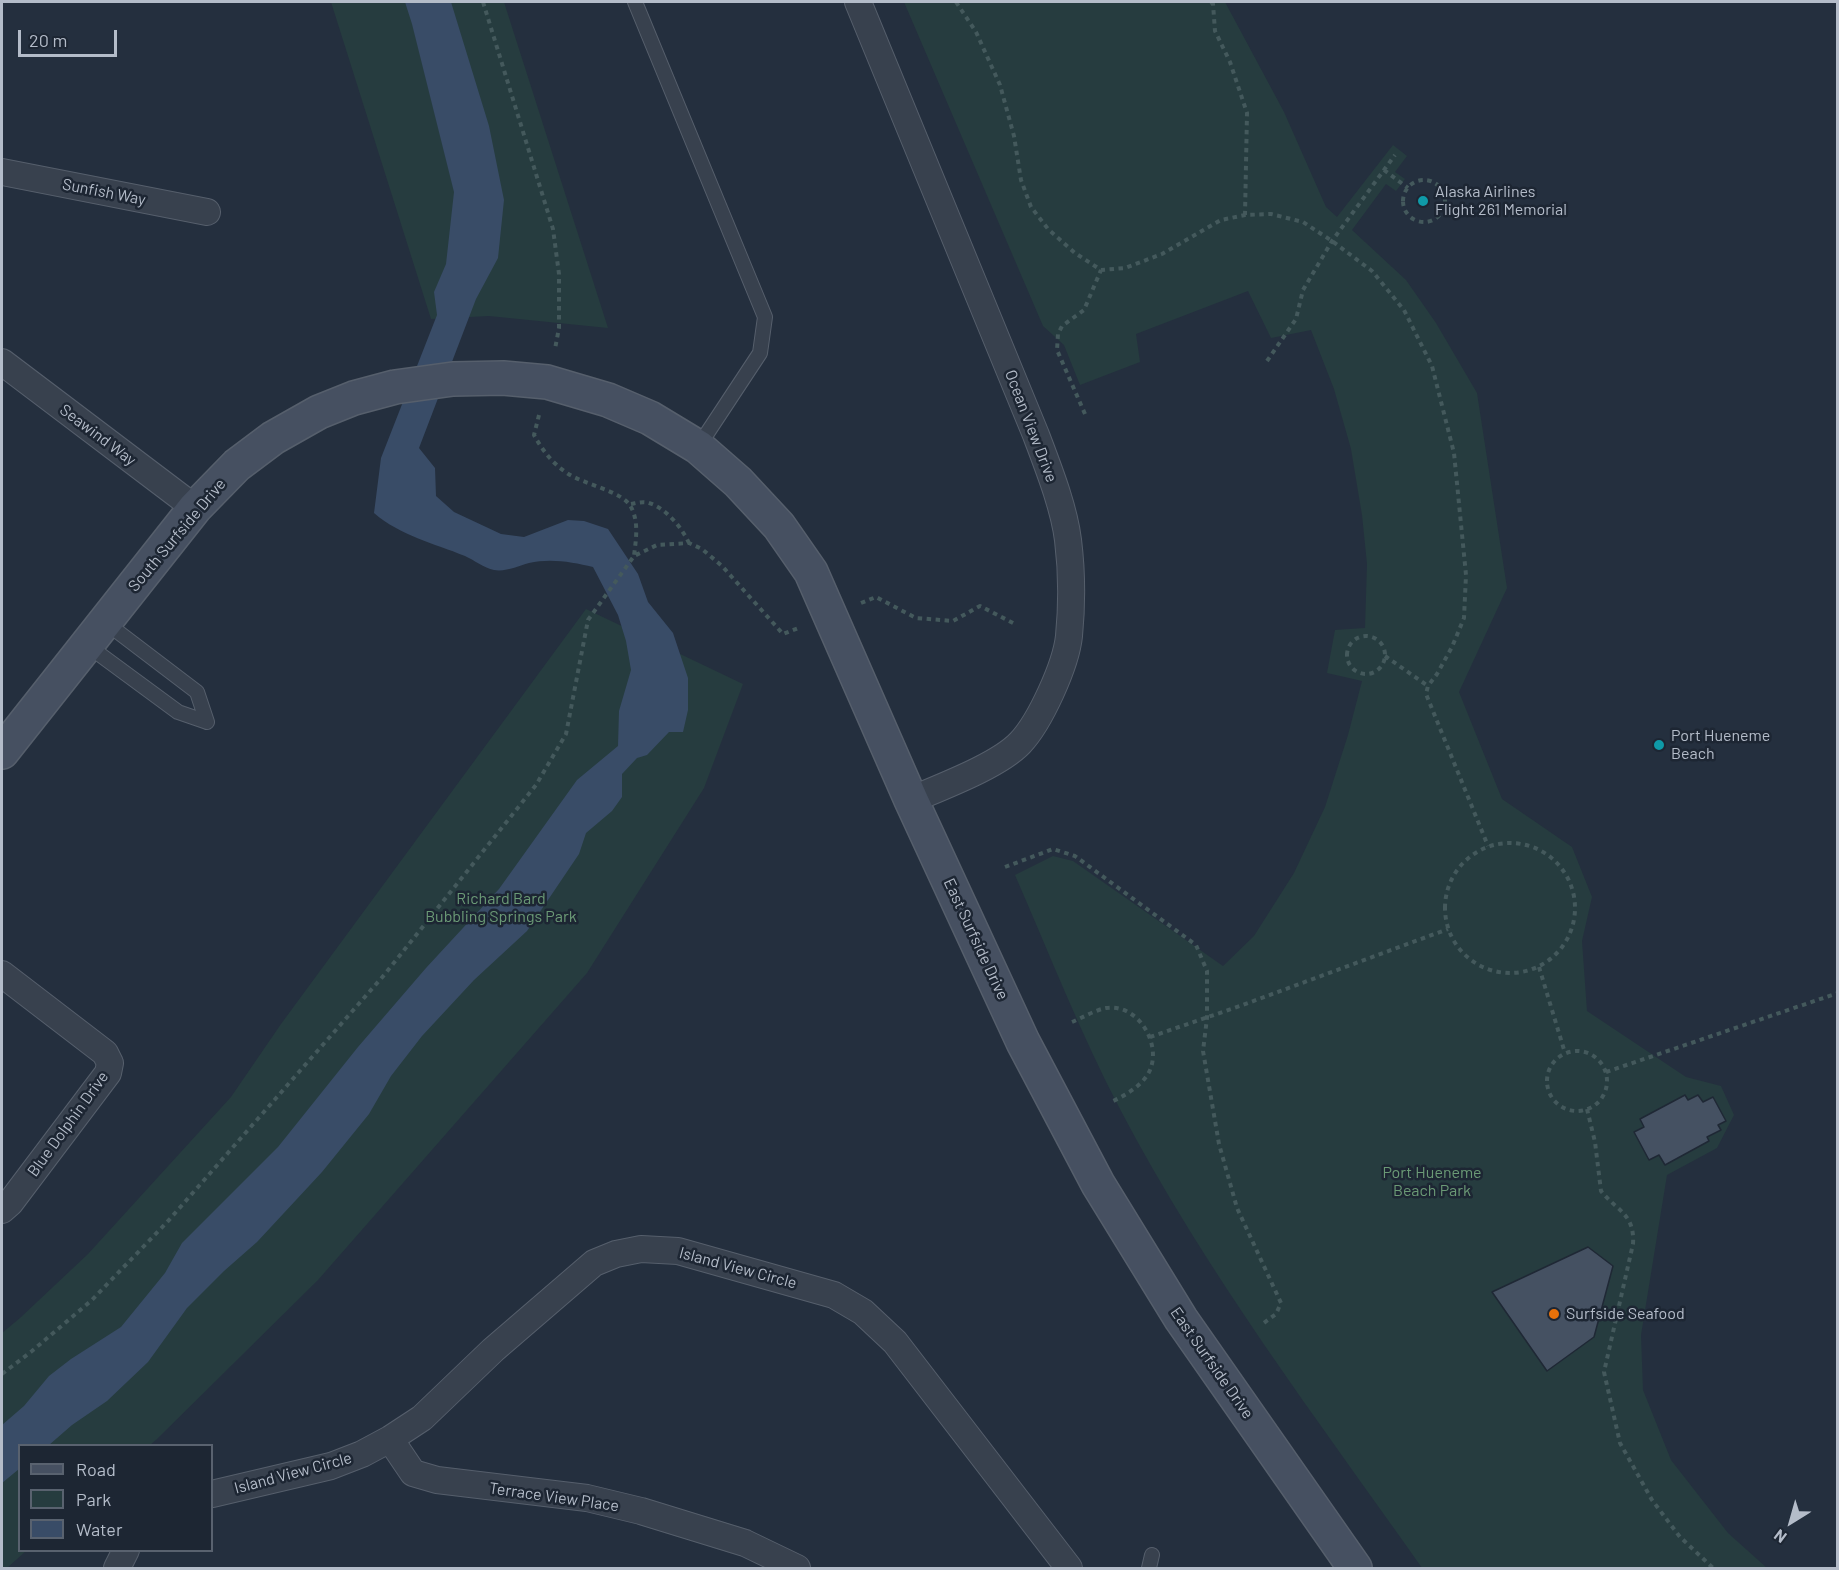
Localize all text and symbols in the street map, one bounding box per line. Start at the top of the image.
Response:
scale bar [21,18,120,56]
text: 20 m [29,29,67,51]
street label: Sunfish Way [61,175,147,209]
place label: Alaska Airlines Flight 261 Memorial [1435,182,1567,220]
marker: Alaska Airlines Flight 261 Memorial [1416,194,1430,208]
street label: Ocean View Drive [1001,367,1061,485]
street label: Seawind Way [56,400,140,470]
street label: South Surfside Drive [124,475,230,595]
place label: Port Hueneme Beach [1671,726,1770,764]
marker: Port Hueneme Beach [1652,738,1666,752]
street label: East Surfside Drive [939,875,1013,1003]
park label: Richard Bard Bubbling Springs Park [425,889,577,927]
street label: Blue Dolphin Drive [23,1068,113,1180]
park label: Port Hueneme Beach Park [1382,1163,1482,1201]
street label: Island View Circle [677,1243,799,1293]
street label: East Surfside Drive [1166,1303,1258,1423]
place label: Surfside Seafood [1566,1304,1685,1324]
marker: Surfside Seafood [1547,1307,1561,1321]
legend [18,1444,213,1552]
street label: Island View Circle [232,1448,354,1498]
text: Road [76,1458,116,1480]
street label: Terrace View Place [488,1478,620,1516]
text: Park [76,1488,111,1510]
north arrow [1761,1492,1821,1552]
text: Water [76,1518,123,1540]
text: N [1770,1526,1790,1548]

